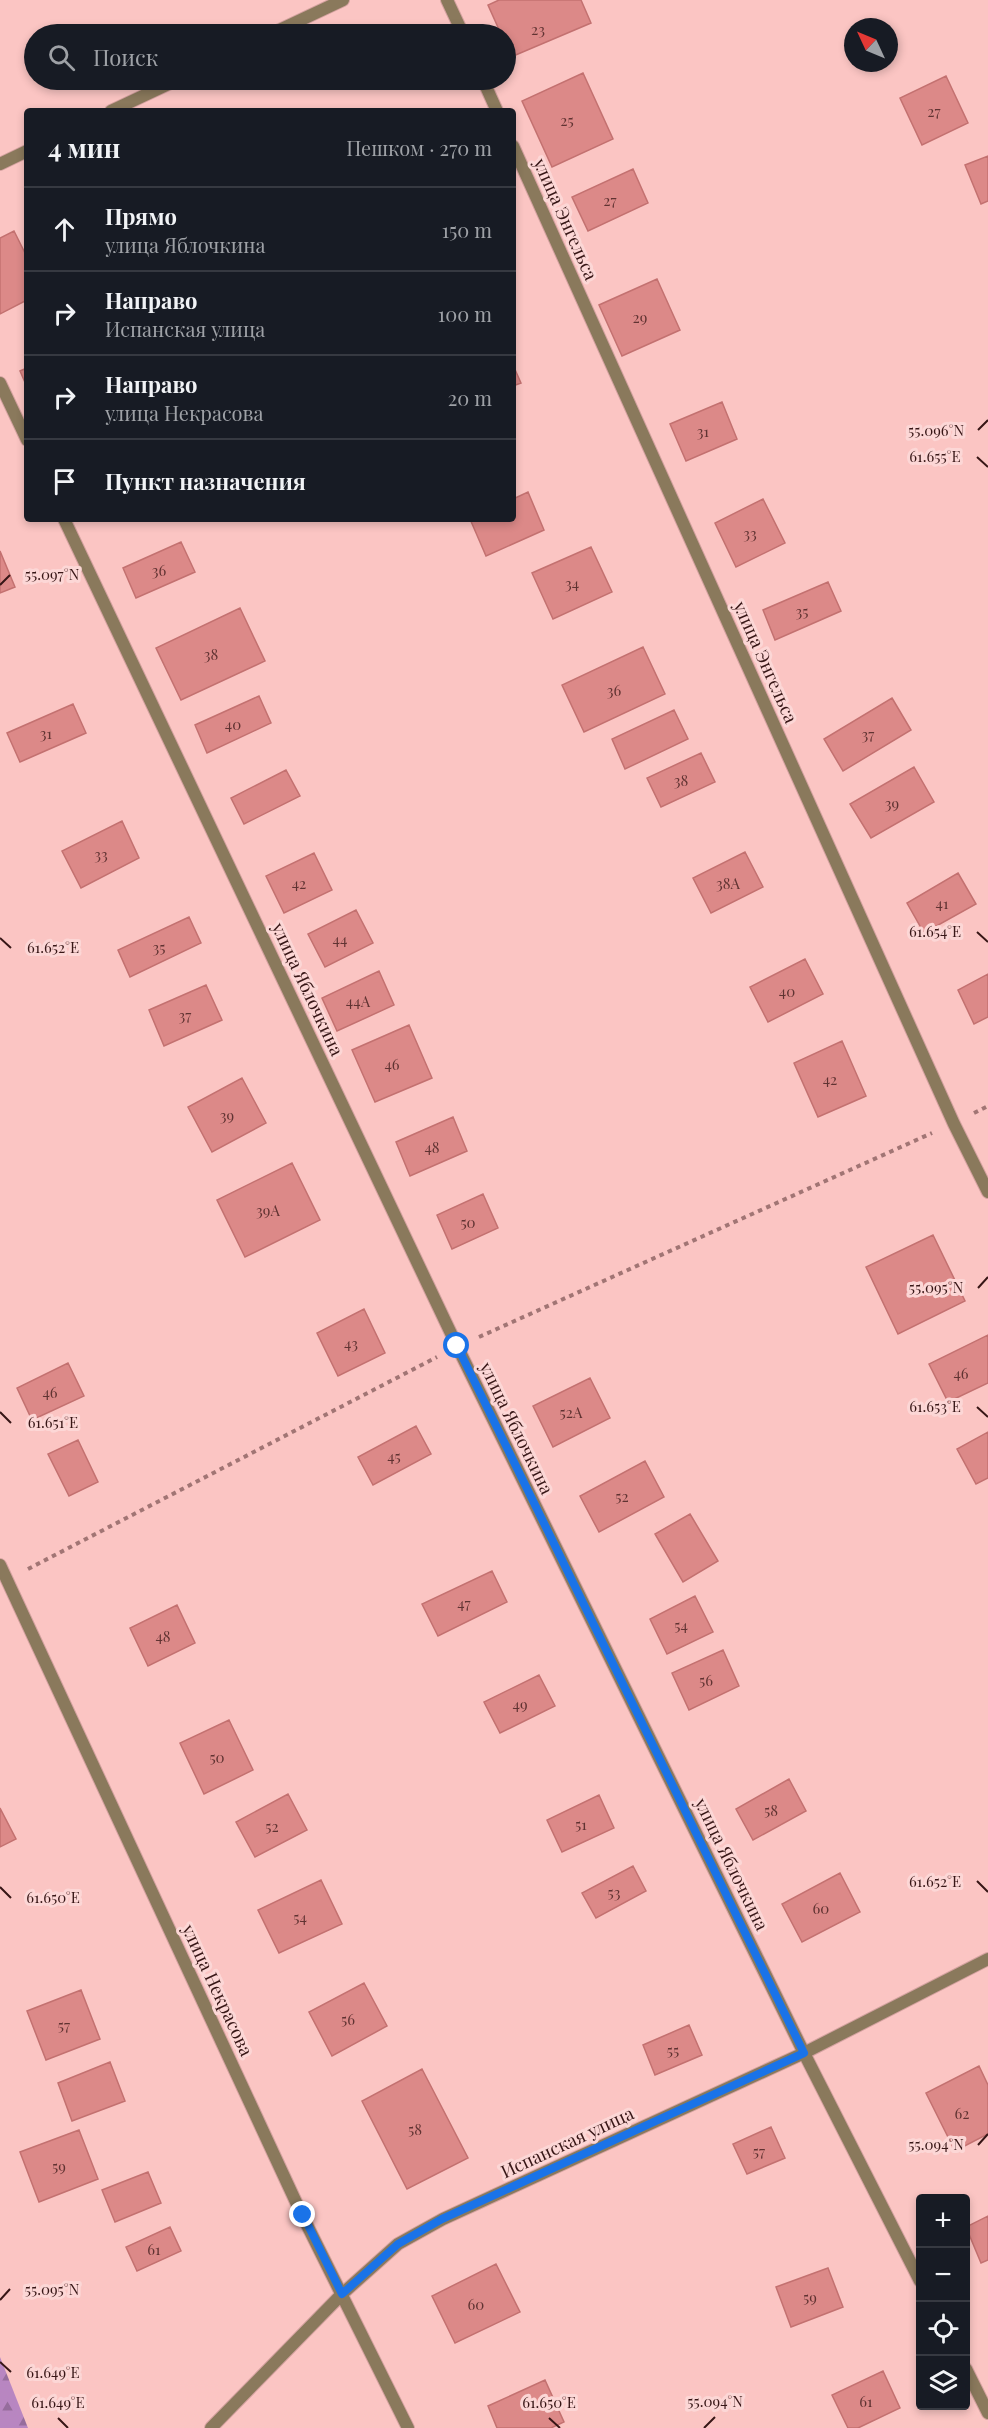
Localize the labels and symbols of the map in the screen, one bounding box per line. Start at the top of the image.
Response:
north arrow [844,18,898,72]
house number: 23 [531,19,545,39]
house number: 27 [927,101,941,121]
house number: 25 [560,110,574,130]
street label: улица Энгельса [528,153,604,284]
house number: 27 [603,190,617,210]
house number: 29 [633,307,647,327]
text: 55.096°N [908,420,964,440]
house number: 31 [697,421,710,441]
text: 61.655°E [909,446,961,466]
house number: 33 [743,523,757,543]
house number: 36 [152,560,166,580]
text: 55.097°N [25,564,80,584]
house number: 34 [565,573,579,593]
street label: улица Энгельса [728,596,804,727]
house number: 35 [796,601,809,621]
house number: 38 [204,644,218,664]
house number: 36 [607,680,621,700]
house number: 40 [225,714,241,734]
house number: 31 [40,723,53,743]
house number: 37 [862,724,874,744]
house number: 38 [674,770,688,790]
house number: 39 [885,793,899,813]
house number: 33 [94,844,108,864]
house number: 42 [292,873,306,893]
house number: 38А [716,873,741,893]
house number: 41 [936,893,949,913]
street label: улица Яблочкина [266,918,349,1060]
text: 61.654°E [909,921,961,941]
house number: 44 [333,929,347,949]
text: 61.652°E [27,937,79,957]
house number: 35 [153,937,166,957]
house number: 40 [779,981,795,1001]
house number: 44А [346,991,371,1011]
house number: 37 [179,1005,191,1025]
house number: 46 [384,1054,400,1074]
house number: 42 [823,1069,837,1089]
house number: 39 [220,1105,234,1125]
house number: 48 [424,1137,440,1157]
house number: 39А [256,1200,280,1220]
house number: 50 [460,1212,476,1232]
text: 55.095°N [909,1277,964,1297]
route start [443,1332,469,1358]
house number: 43 [344,1333,358,1353]
street label: улица Яблочкина [474,1357,559,1498]
house number: 46 [953,1363,969,1383]
house number: 46 [42,1382,58,1402]
text: 61.653°E [909,1396,961,1416]
house number: 52А [560,1402,583,1422]
text: 61.651°E [28,1412,78,1432]
house number: 45 [387,1446,401,1466]
house number: 52 [615,1486,629,1506]
house number: 47 [457,1593,471,1613]
house number: 54 [674,1615,688,1635]
house number: 48 [155,1626,171,1646]
house number: 56 [699,1670,713,1690]
house number: 49 [512,1694,528,1714]
house number: 50 [209,1747,225,1767]
street label: улица Яблочкина [689,1793,774,1934]
house number: 58 [764,1800,778,1820]
house number: 51 [575,1814,587,1834]
house number: 52 [265,1816,279,1836]
text: 61.652°E [909,1871,961,1891]
house number: 53 [608,1882,621,1902]
text: 61.650°E [26,1887,80,1907]
house number: 60 [813,1898,829,1918]
house number: 54 [293,1907,307,1927]
street label: улица Некрасова [177,1919,259,2060]
house number: 56 [341,2009,355,2029]
house number: 57 [58,2015,70,2035]
house number: 55 [667,2040,679,2060]
street label: Испанская улица [497,2101,637,2183]
house number: 62 [955,2103,969,2123]
house number: 58 [408,2119,422,2139]
text: 55.094°N [908,2134,964,2154]
house number: 57 [753,2141,765,2161]
house number: 59 [52,2156,66,2176]
route end [289,2201,315,2227]
house number: 61 [147,2239,161,2259]
text: 55.095°N [25,2279,80,2299]
house number: 59 [803,2287,817,2307]
house number: 60 [468,2294,484,2314]
text: 61.649°E [26,2362,80,2382]
text: 55.094°N [687,2391,743,2411]
house number: 61 [859,2391,873,2411]
text: 61.649°E [31,2392,85,2412]
text: 61.650°E [522,2392,576,2412]

